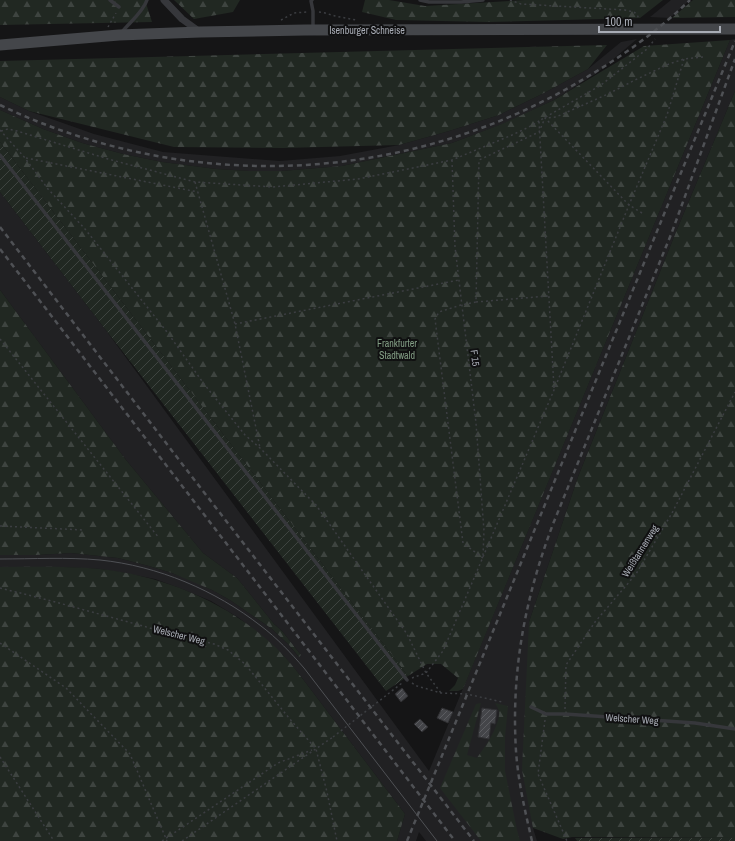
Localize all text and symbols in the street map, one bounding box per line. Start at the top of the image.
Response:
scale bar [599,8,720,34]
text: 100 m [605,14,632,30]
street label: Isenburger Schneise [329,24,405,37]
park label: Frankfurter Stadtwald [377,337,417,362]
street label: F 15 [468,349,483,367]
street label: Weißtannenweg [619,522,662,580]
street label: Welscher Weg [152,622,207,648]
street label: Welscher Weg [605,711,659,727]

